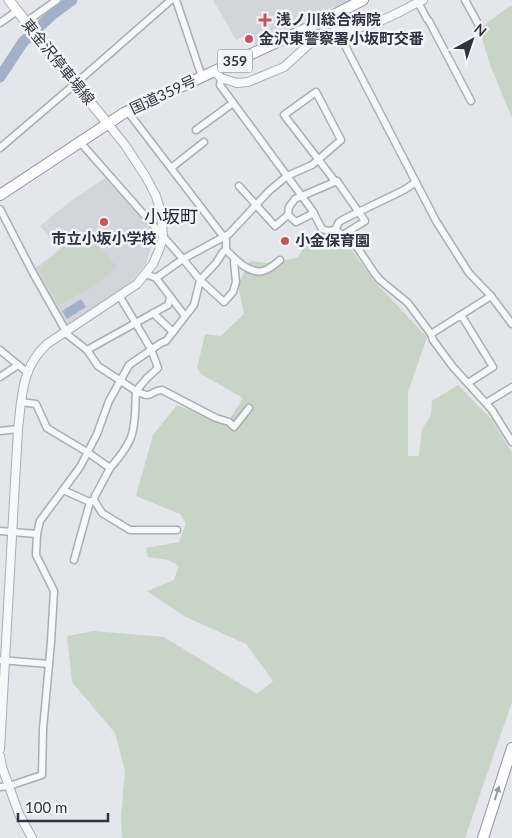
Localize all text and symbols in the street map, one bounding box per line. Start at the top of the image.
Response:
place label: 浅ノ川総合病院 [276,10,381,28]
marker: 浅ノ川総合病院 [258,13,272,27]
street label: 東金沢停車場線 [19,15,99,108]
north arrow [447,15,497,65]
text: N [471,20,490,40]
place label: 金沢東警察署小坂町交番 [259,29,424,47]
marker: 金沢東警察署小坂町交番 [243,33,255,45]
road number: 359 [218,49,252,72]
street label: 国道359号 [127,71,199,117]
district label: 小坂町 [144,205,198,227]
marker: 市立小坂小学校 [98,216,110,228]
place label: 市立小坂小学校 [51,229,157,247]
place label: 小金保育園 [295,231,370,249]
marker: 小金保育園 [279,235,291,247]
one-way arrow [494,785,501,800]
scale bar [18,790,108,822]
text: 100 m [25,798,67,816]

